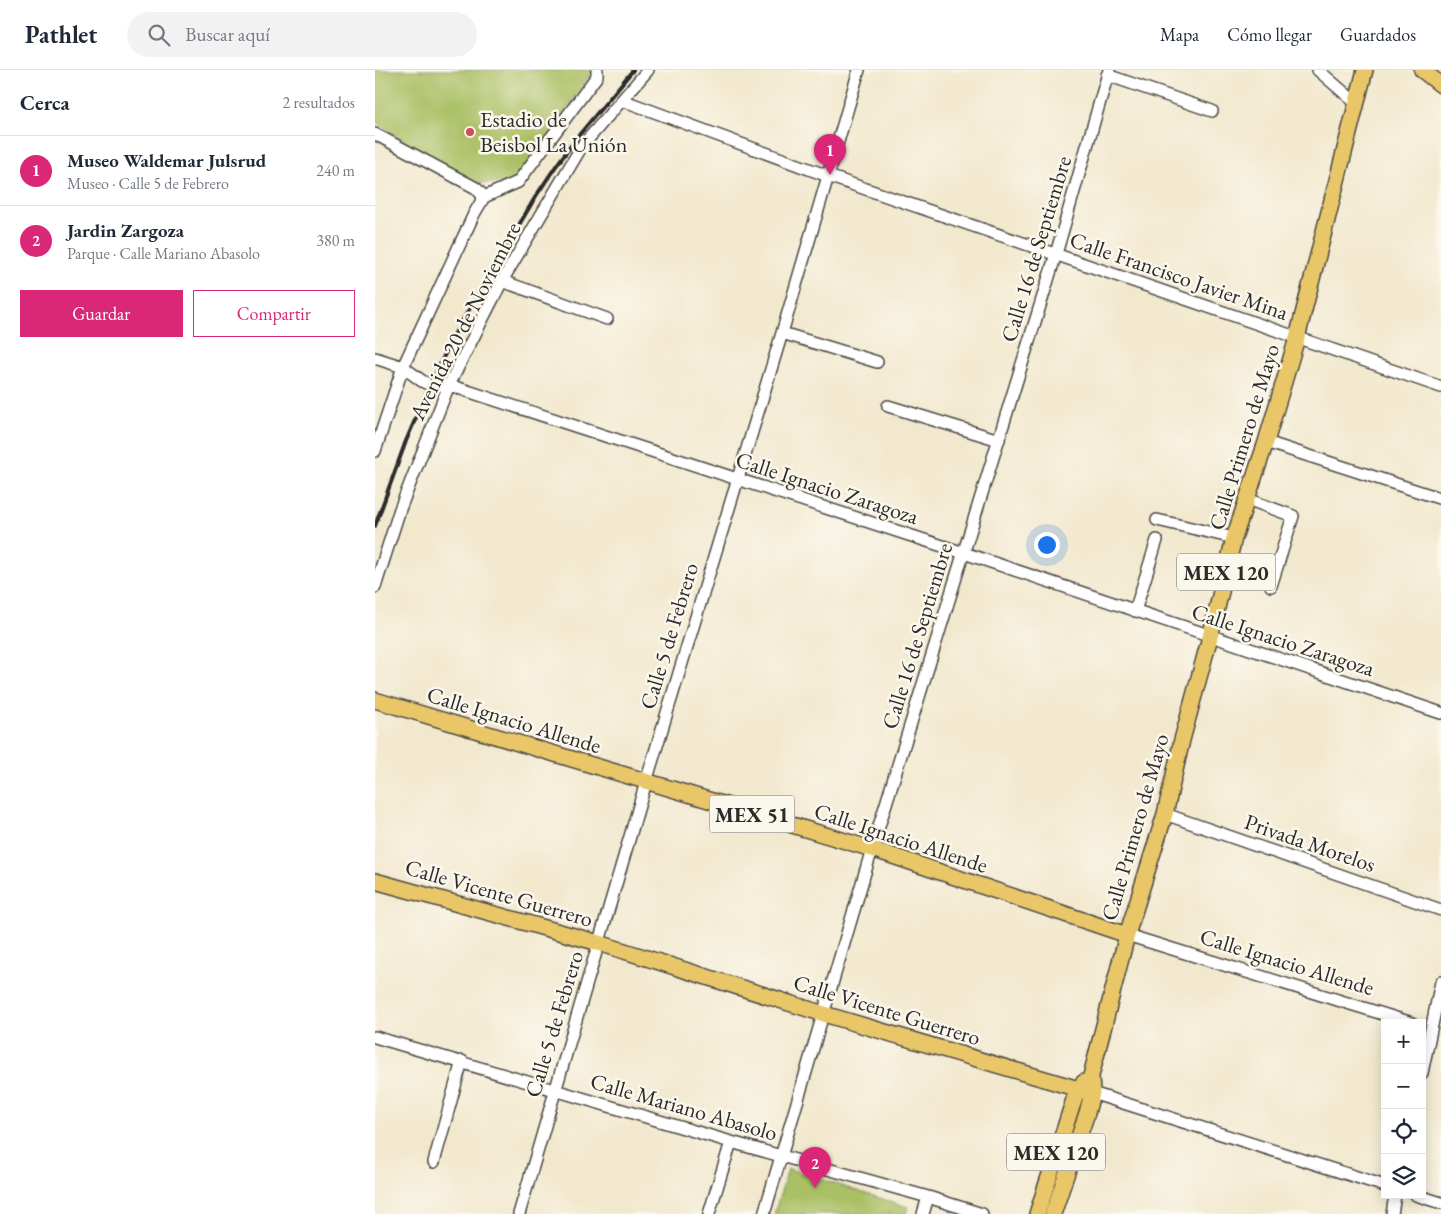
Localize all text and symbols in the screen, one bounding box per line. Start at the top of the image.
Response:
search box [127,12,477,57]
text: Pathlet [25,19,97,50]
icon: search [145,21,173,49]
text: Buscar aquí [185,22,270,47]
text: Mapa [1160,23,1199,46]
text: Cómo llegar [1227,23,1312,46]
text: Guardados [1340,23,1416,46]
text: Cerca [20,89,70,116]
text: 2 resultados [283,92,355,113]
place label: Estadio de Beisbol La Unión [480,105,628,159]
marker: Estadio de Beisbol La Unión [464,126,476,138]
pin: 1 [814,134,846,175]
text: Museo Waldemar Julsrud [67,148,266,173]
street label: Calle 16 de Septiembre [994,152,1078,346]
text: 1 [32,160,40,181]
text: 240 m [316,160,355,181]
text: Museo · Calle 5 de Febrero [67,173,229,194]
street label: Avenida 20 de Noviembre [402,217,528,426]
text: Jardin Zargoza [67,218,184,243]
street label: Calle Francisco Javier Mina [1066,225,1292,327]
text: 2 [32,230,40,251]
text: 380 m [316,230,355,251]
text: Parque · Calle Mariano Abasolo [67,243,260,264]
button: Guardar [20,290,183,337]
button: Compartir [193,290,355,337]
street label: Calle Primero de Mayo [1202,340,1286,534]
street label: Calle Ignacio Zaragoza [732,445,922,531]
your location [1034,532,1060,558]
street label: Calle 16 de Septiembre [875,539,959,733]
road number: MEX 120 [1177,554,1275,590]
street label: Calle 5 de Febrero [633,559,705,713]
street label: Calle Ignacio Zaragoza [1188,597,1378,683]
street label: Calle Ignacio Allende [423,680,605,760]
street label: Calle Primero de Mayo [1094,730,1176,924]
road number: MEX 51 [709,796,795,832]
street label: Calle Ignacio Allende [811,796,992,880]
street label: Privada Morelos [1241,807,1379,879]
street label: Calle Vicente Guerrero [402,852,596,934]
street label: Calle Ignacio Allende [1196,922,1378,1002]
street label: Calle 5 de Febrero [518,947,590,1101]
street label: Calle Vicente Guerrero [790,968,984,1052]
map controls [1381,1019,1426,1199]
button: + [1381,1019,1426,1064]
button: − [1381,1064,1426,1109]
street label: Calle Mariano Abasolo [587,1066,781,1148]
button: locate [1381,1109,1426,1154]
road number: MEX 120 [1007,1134,1105,1170]
pin: 2 [799,1147,831,1188]
button: layers [1381,1154,1426,1199]

